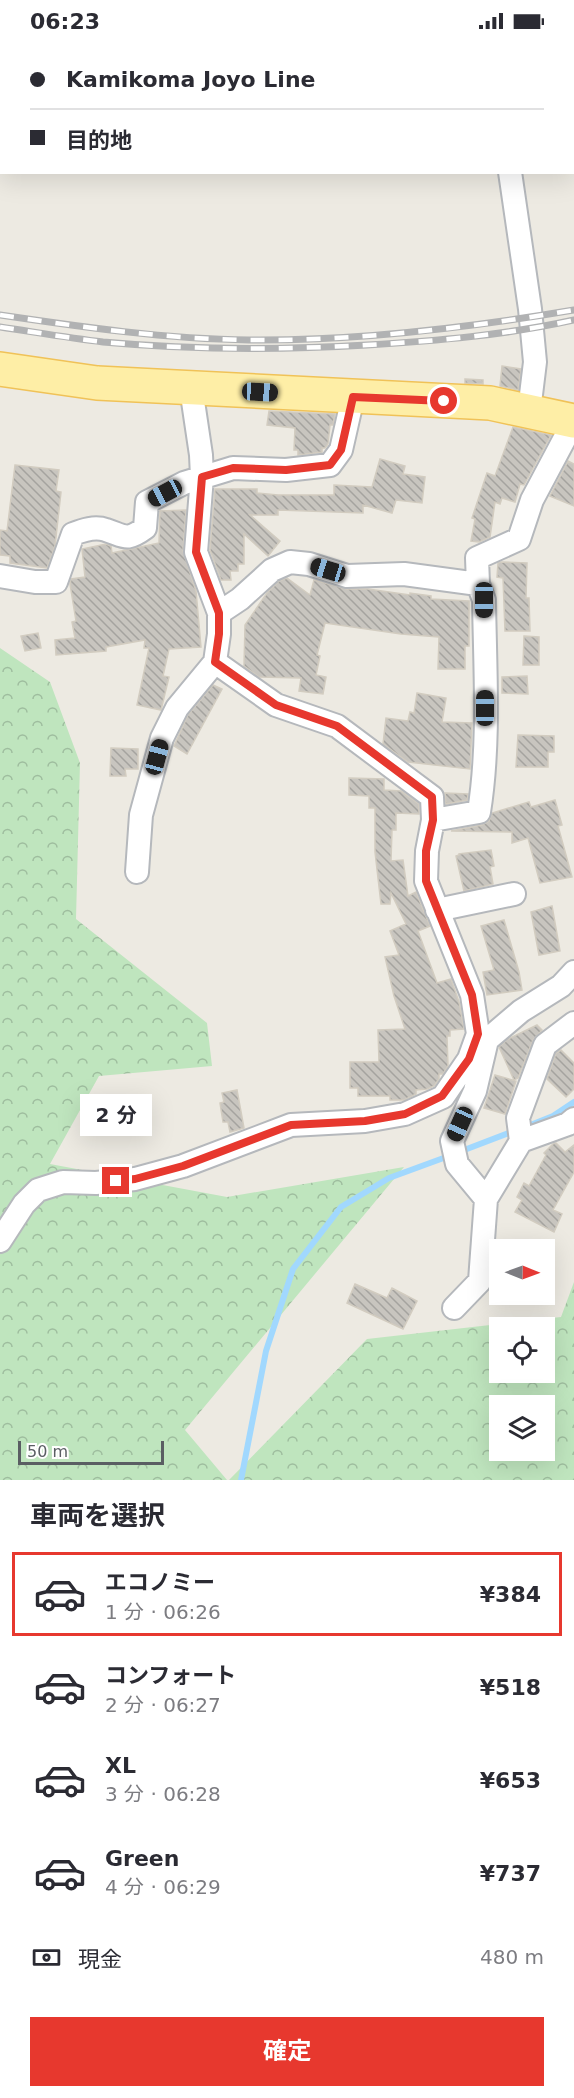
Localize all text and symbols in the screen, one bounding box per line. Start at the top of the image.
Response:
text: 06:23 [30,9,100,34]
text: Kamikoma Joyo Line [66,67,316,92]
text: 目的地 [66,128,132,153]
car [242,382,278,402]
route start [430,387,457,414]
car [145,477,185,509]
car [308,556,348,584]
car [475,582,493,618]
car [476,690,494,726]
car [144,737,170,777]
callout: 2 分 [80,1094,152,1136]
text: 2 分 [96,1103,136,1127]
car [444,1104,476,1144]
route end [102,1167,129,1194]
north arrow [489,1239,555,1305]
map controls [489,1239,555,1461]
button: locate [489,1317,555,1383]
button: layers [489,1395,555,1461]
scale bar [18,1438,164,1466]
text: 50 m [27,1442,68,1461]
text: 車両を選択 [30,1500,165,1531]
icon: car [33,1567,87,1621]
text: エコノミー [105,1570,215,1595]
text: ¥384 [480,1582,541,1607]
text: 1 分 · 06:26 [105,1600,221,1624]
icon: car [33,1660,87,1714]
text: コンフォート [105,1663,236,1688]
text: ¥518 [480,1675,541,1700]
text: 2 分 · 06:27 [105,1693,221,1717]
icon: car [33,1753,87,1807]
text: XL [105,1753,136,1778]
text: ¥653 [480,1768,541,1793]
text: 3 分 · 06:28 [105,1782,221,1806]
icon: car [33,1846,87,1900]
text: Green [105,1846,179,1871]
text: ¥737 [480,1861,541,1886]
text: 4 分 · 06:29 [105,1875,221,1899]
icon: cash [30,1941,63,1974]
text: 480 m [480,1945,544,1969]
text: 現金 [78,1947,122,1972]
button: 確定 [30,2017,544,2086]

